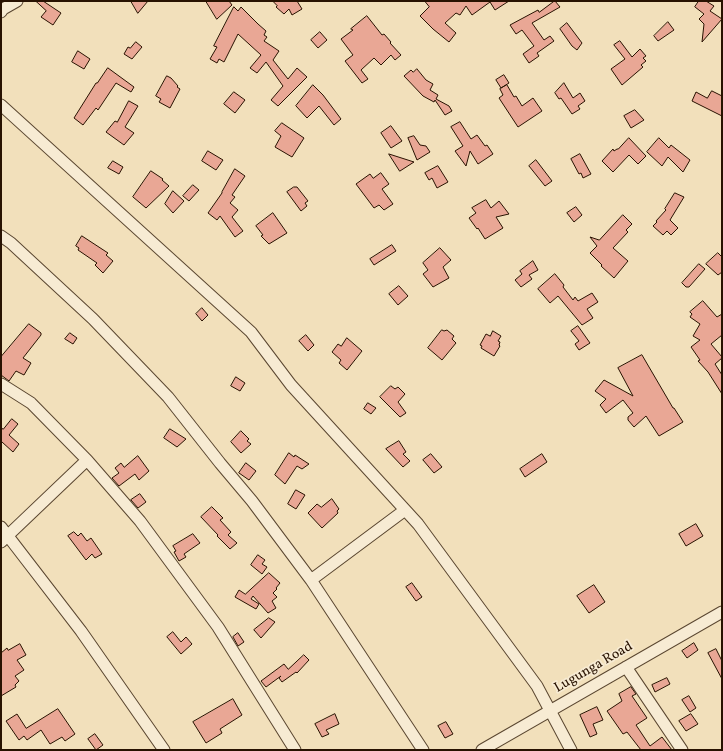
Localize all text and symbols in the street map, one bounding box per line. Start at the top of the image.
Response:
street label: Lugunga Road [552,639,636,697]

